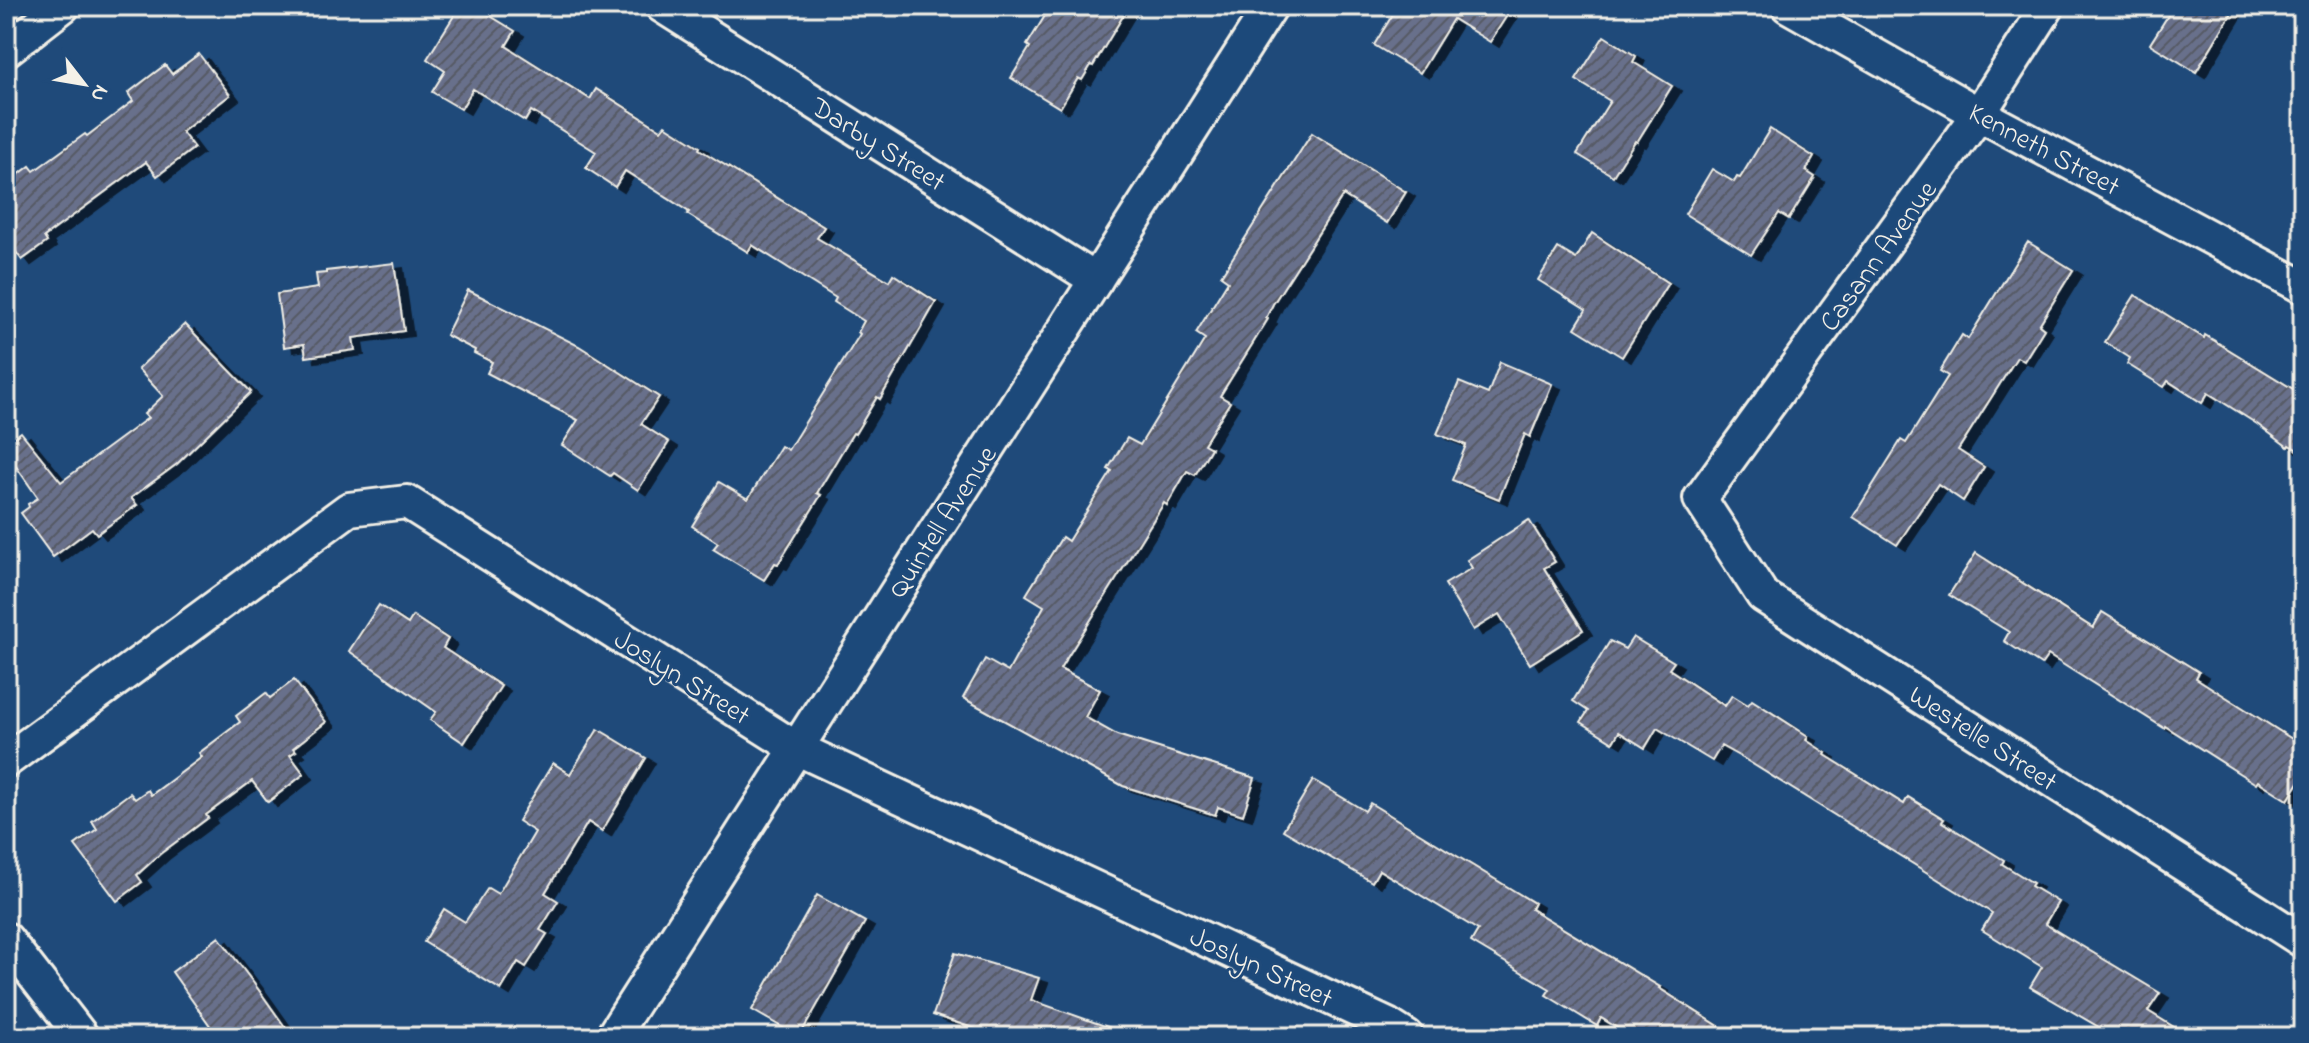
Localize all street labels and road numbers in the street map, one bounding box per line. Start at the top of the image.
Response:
street label: Darby Street [801,88,953,204]
street label: Kenneth Street [1960,94,2127,208]
street label: Casann Avenue [1811,173,1949,341]
street label: Quintell Avenue [879,438,1009,607]
street label: Joslyn Street [605,621,757,737]
street label: Westelle Street [1900,676,2065,803]
street label: Joslyn Street [1182,918,1339,1020]

